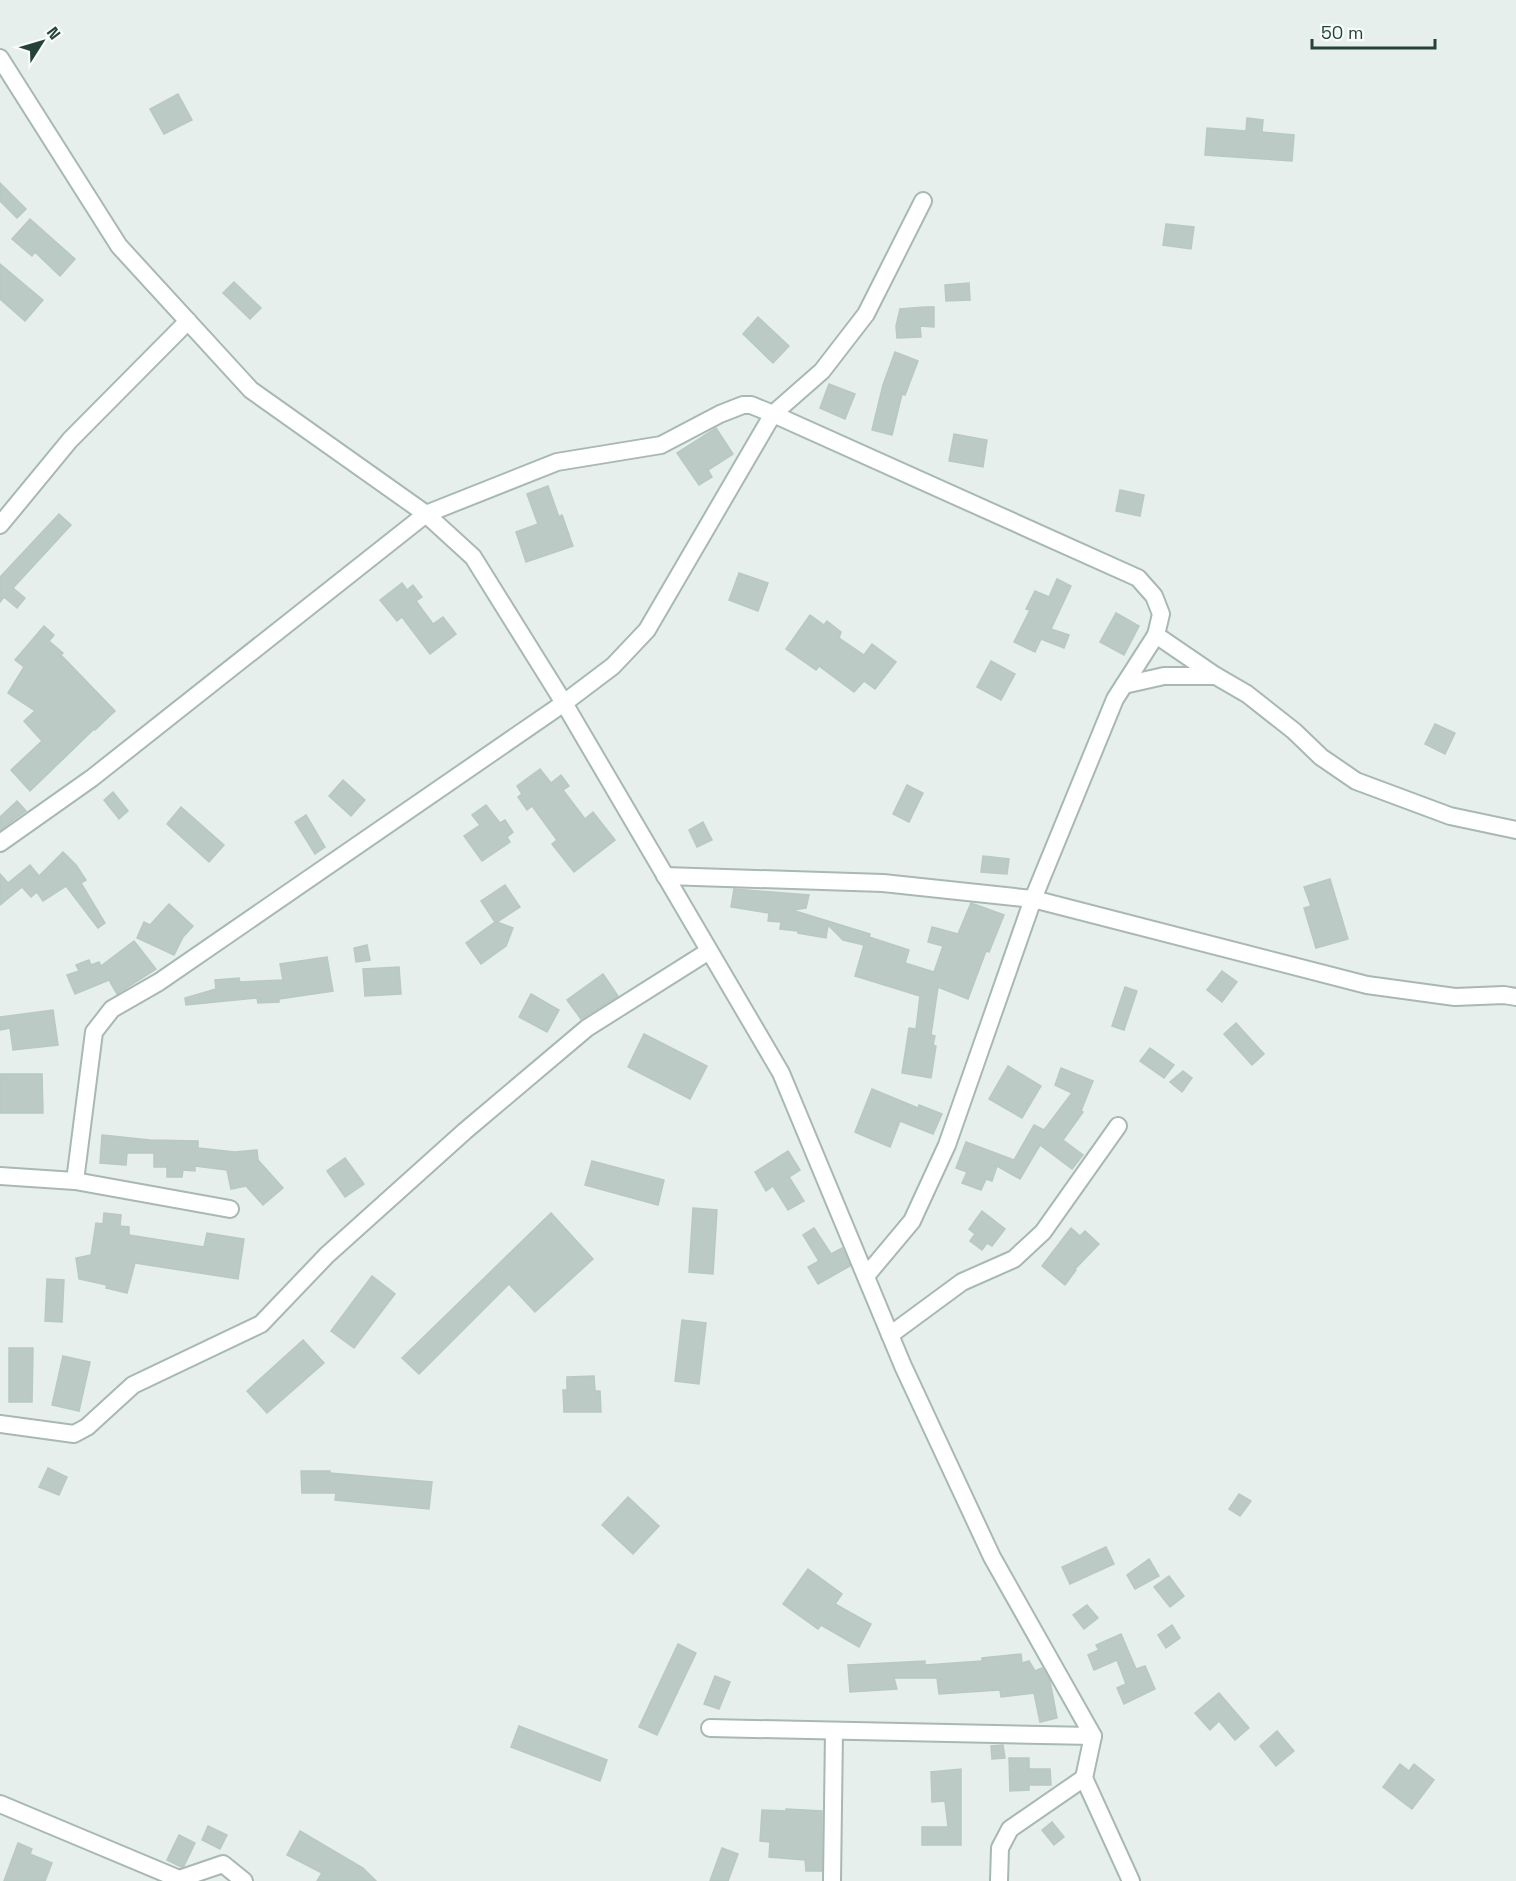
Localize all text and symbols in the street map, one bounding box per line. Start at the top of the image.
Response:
north arrow [12,12,72,72]
scale bar [1312,12,1435,50]
text: 50 m [1321,21,1363,44]
text: N [42,23,65,44]

